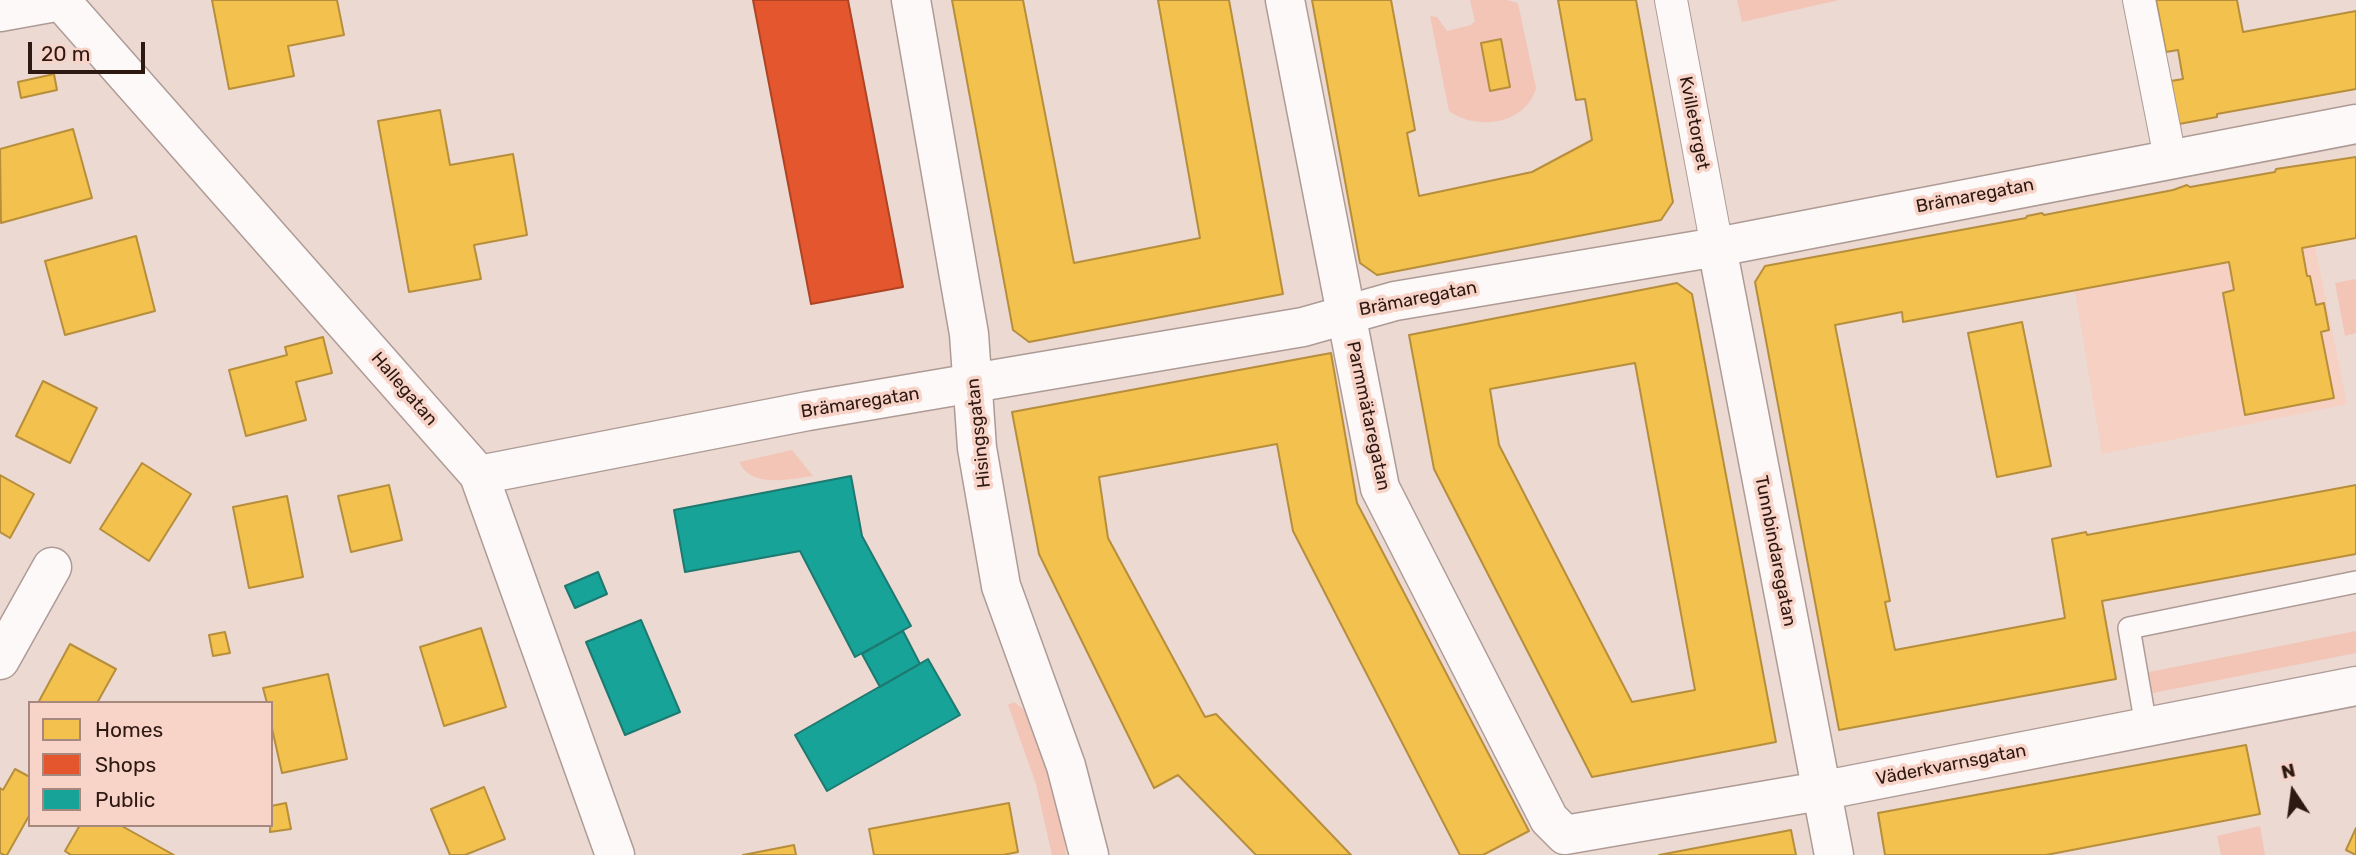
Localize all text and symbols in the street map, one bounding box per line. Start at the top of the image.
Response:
scale bar [32,28,149,72]
text: 20 m [41,41,90,66]
street label: Kvilletorget [1674,74,1714,172]
street label: Brämaregatan [1914,174,2036,218]
street label: Brämaregatan [1357,277,1479,321]
street label: Parmmätaregatan [1342,339,1394,493]
street label: Hallegatan [366,348,442,430]
street label: Hisingsgatan [963,377,995,489]
street label: Brämaregatan [799,383,921,423]
street label: Tunnbindaregatan [1750,474,1800,628]
legend [28,701,273,827]
text: Homes [95,717,163,742]
street label: Väderkvarnsgatan [1874,740,2028,790]
text: Shops [95,752,156,777]
north arrow [2258,757,2328,827]
text: N [2279,758,2297,784]
text: Public [95,787,155,812]

